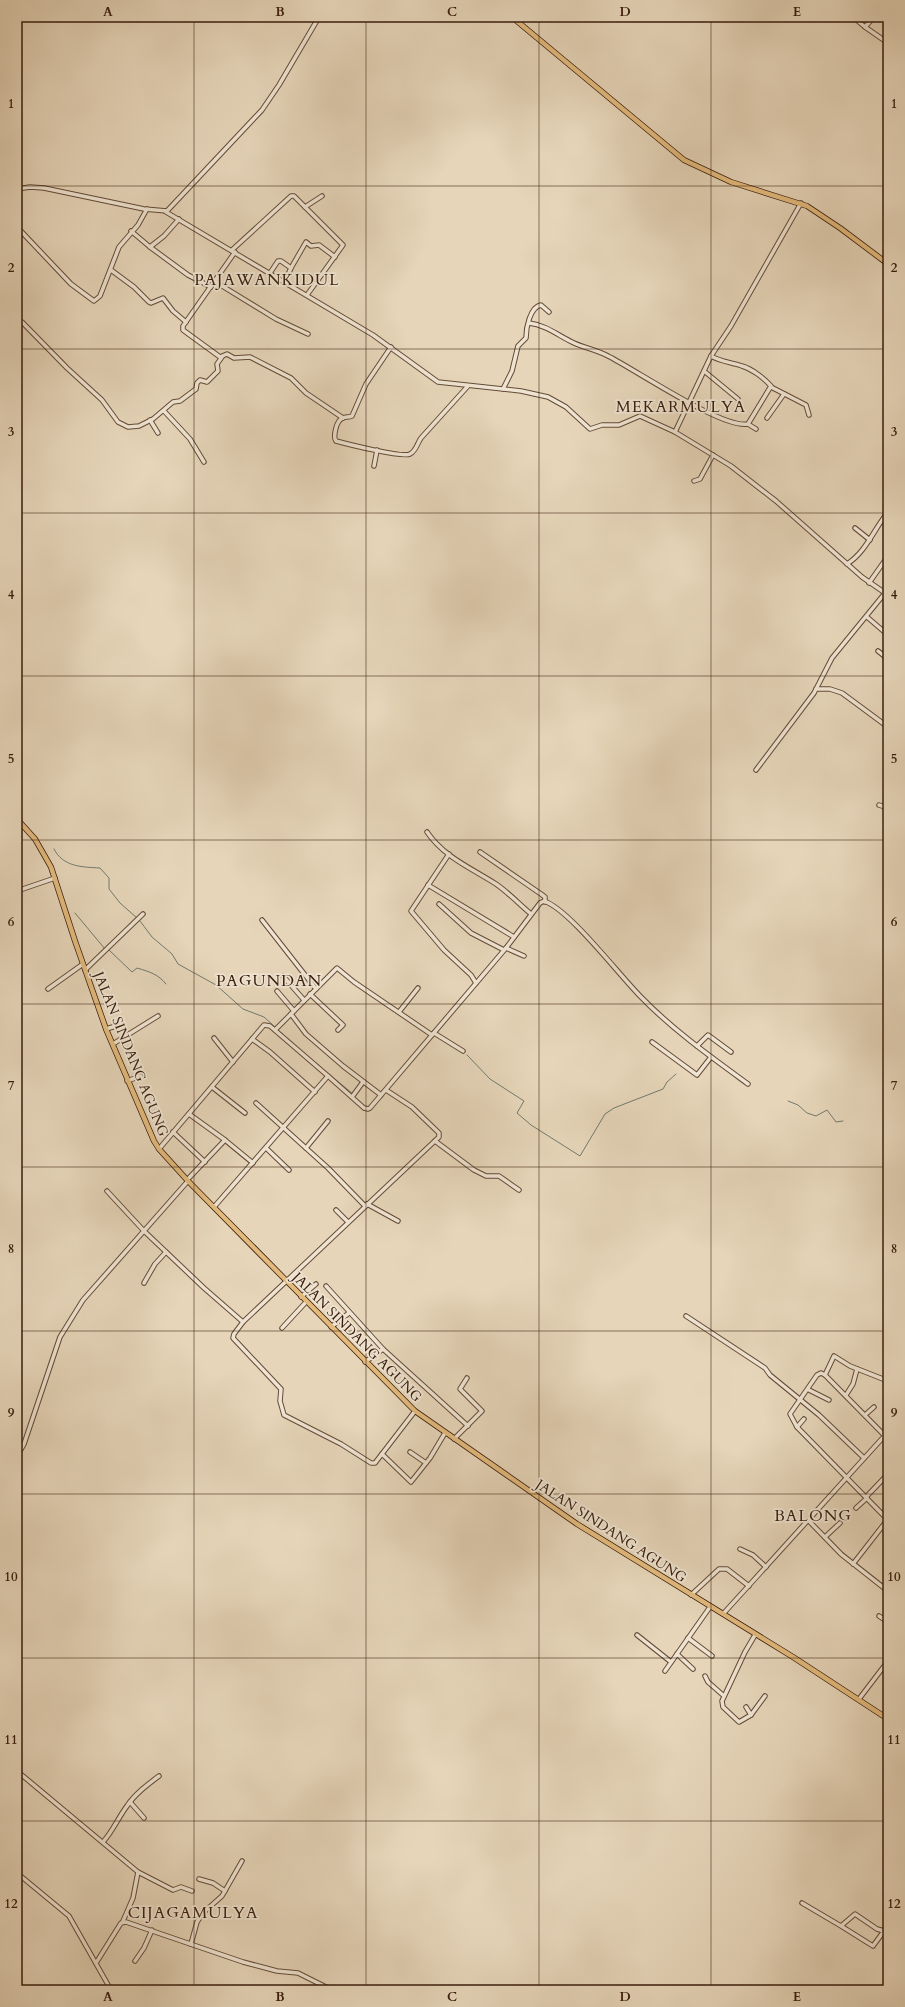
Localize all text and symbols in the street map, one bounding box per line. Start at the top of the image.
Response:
text: A [103,3,113,21]
text: B [275,3,285,21]
text: C [447,3,457,21]
text: D [619,3,631,21]
text: E [793,3,801,21]
text: 1 [8,95,14,113]
text: 1 [891,95,897,113]
text: 2 [8,259,15,277]
text: 2 [891,259,898,277]
district label: PAJAWANKIDUL [194,269,340,291]
district label: MEKARMULYA [616,396,746,418]
text: 3 [8,423,15,441]
text: 3 [891,423,898,441]
text: 4 [8,586,15,604]
text: 4 [891,586,898,604]
text: 5 [8,750,14,768]
text: 5 [891,750,897,768]
text: 6 [8,913,15,931]
text: 6 [891,913,898,931]
street label: JALAN SINDANG AGUNG [88,967,173,1139]
district label: PAGUNDAN [216,970,322,992]
text: 7 [8,1077,15,1095]
text: 7 [891,1077,898,1095]
text: 8 [8,1240,14,1258]
text: 8 [891,1240,897,1258]
street label: JALAN SINDANG AGUNG [287,1267,426,1406]
text: 9 [8,1404,15,1422]
text: 9 [891,1404,898,1422]
street label: JALAN SINDANG AGUNG [530,1474,690,1587]
district label: BALONG [774,1505,852,1527]
text: 10 [4,1568,18,1586]
text: 10 [887,1568,901,1586]
text: 11 [4,1731,18,1749]
text: 11 [887,1731,901,1749]
text: 12 [4,1895,18,1913]
text: 12 [887,1895,901,1913]
district label: CIJAGAMULYA [128,1902,258,1924]
text: A [103,1988,113,2006]
text: B [275,1988,285,2006]
text: C [447,1988,457,2006]
text: D [619,1988,631,2006]
text: E [793,1988,801,2006]

